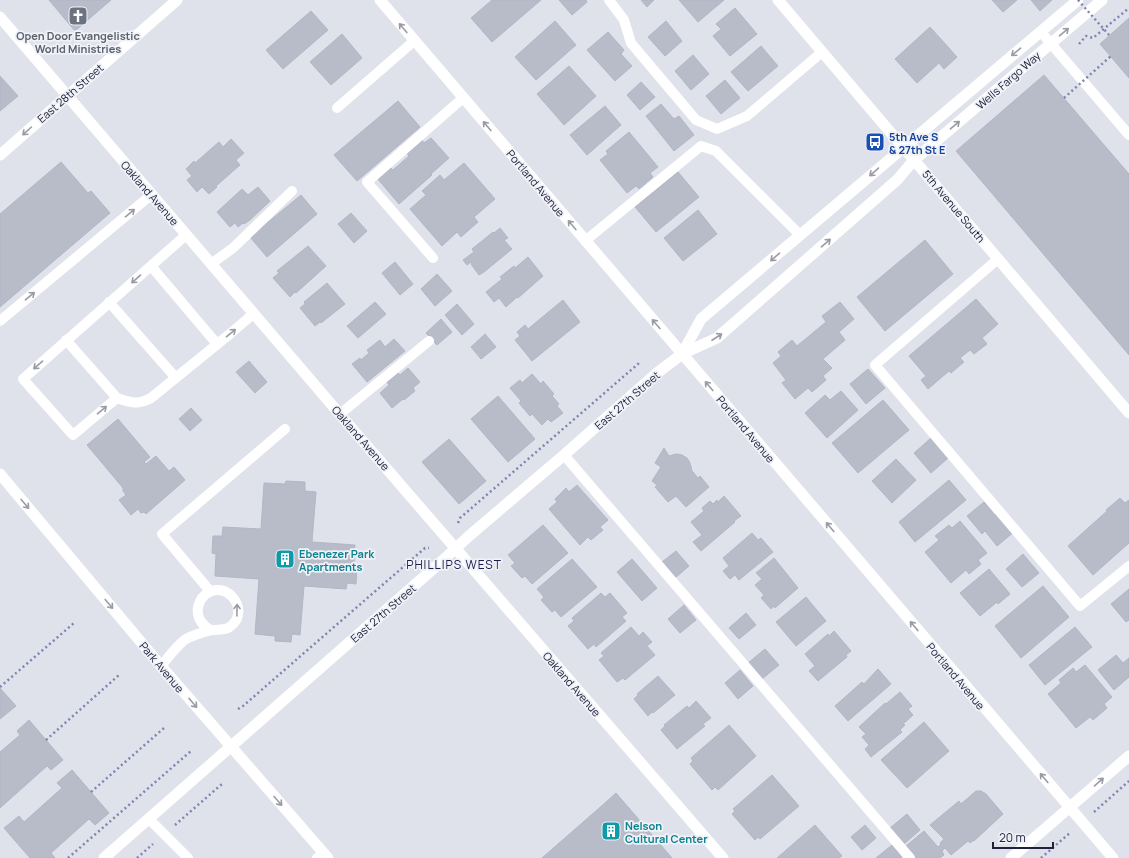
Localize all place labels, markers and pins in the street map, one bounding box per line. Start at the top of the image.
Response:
church icon: Open Door Evangelistic World Ministries [67,5,89,27]
place label: Open Door Evangelistic World Ministries [16,28,140,56]
place label: 5th Ave S & 27th St E [889,129,945,157]
bus stop icon: 5th Ave S & 27th St E [864,131,886,153]
place label: Ebenezer Park Apartments [299,546,375,574]
building icon: Ebenezer Park Apartments [274,548,296,570]
place label: Nelson Cultural Center [625,818,708,846]
building icon: Nelson Cultural Center [600,820,622,842]

